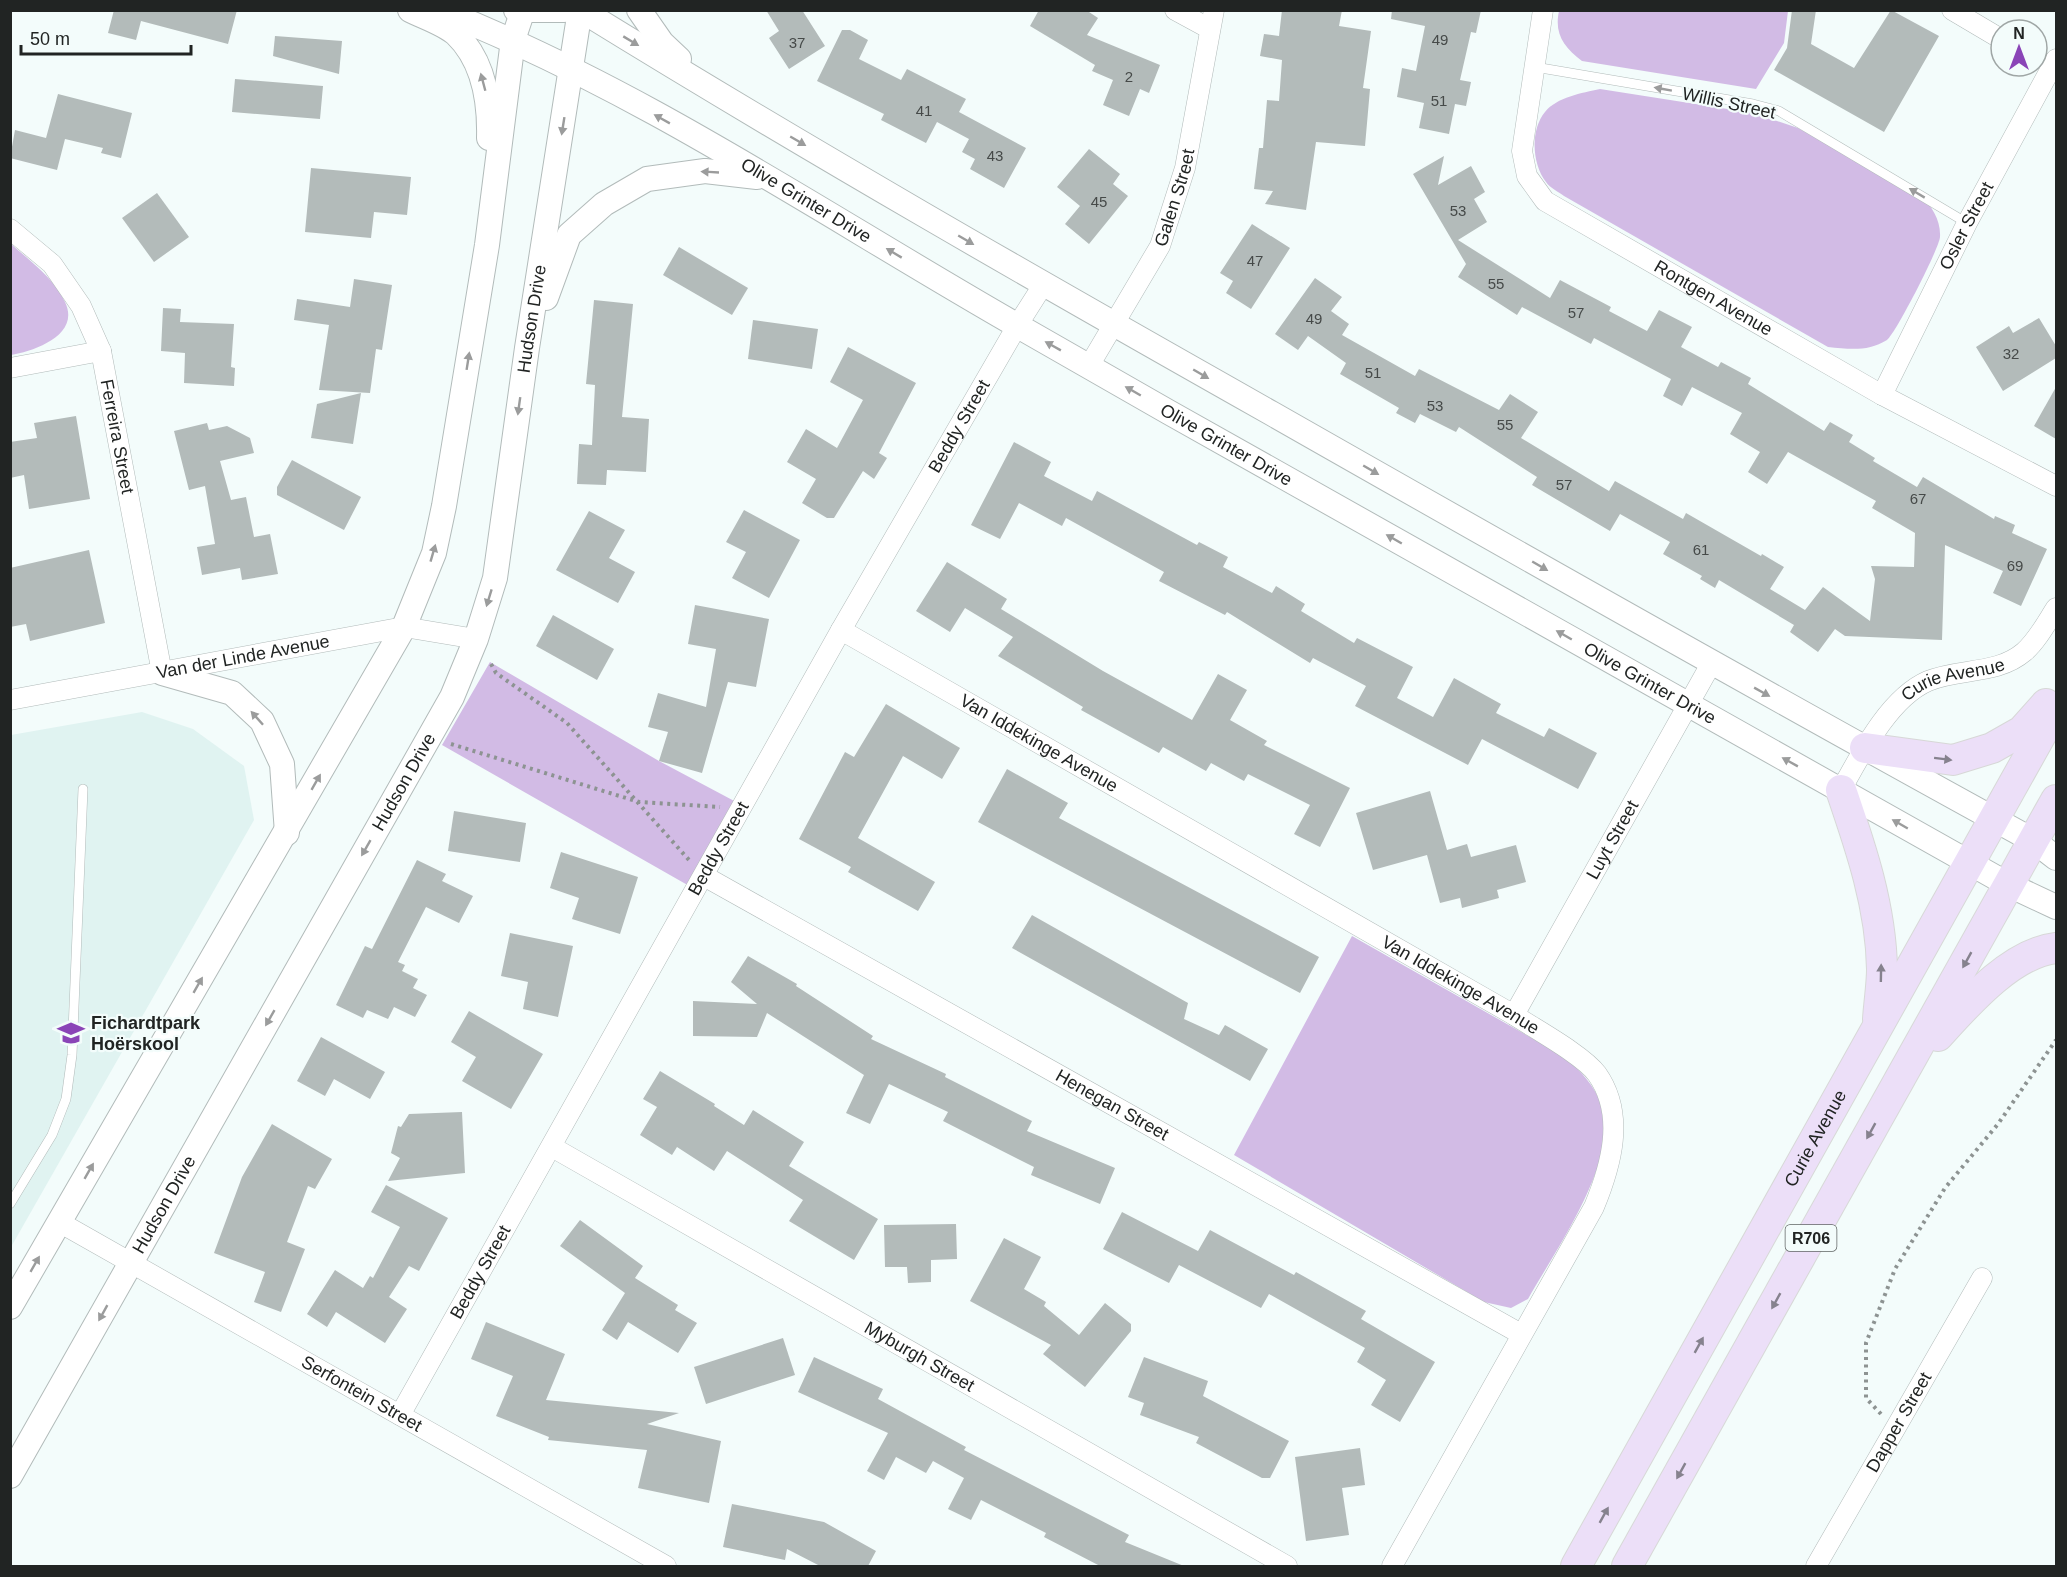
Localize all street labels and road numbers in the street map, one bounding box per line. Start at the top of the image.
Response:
street label: Willis Street [1680,83,1778,123]
street label: Galen Street [1150,147,1198,249]
street label: Olive Grinter Drive [737,154,875,247]
street label: Osler Street [1935,178,1997,273]
street label: Rontgen Avenue [1651,256,1776,340]
street label: Hudson Drive [514,263,550,374]
street label: Beddy Street [924,376,994,476]
street label: Ferreira Street [97,378,138,495]
street label: Olive Grinter Drive [1157,399,1296,490]
street label: Van der Linde Avenue [155,631,331,683]
street label: Olive Grinter Drive [1580,638,1719,728]
street label: Curie Avenue [1897,654,2007,705]
street label: Van Iddekinge Avenue [956,690,1121,796]
street label: Hudson Drive [368,730,439,834]
street label: Luyt Street [1582,797,1642,883]
street label: Beddy Street [684,798,753,899]
street label: Van Iddekinge Avenue [1378,932,1543,1038]
street label: Henegan Street [1052,1065,1172,1144]
street label: Curie Avenue [1780,1086,1850,1190]
street label: Hudson Drive [128,1152,200,1257]
street label: Beddy Street [446,1222,515,1322]
road number: R706 [1786,1225,1836,1251]
street label: Myburgh Street [861,1317,978,1396]
street label: Serfontein Street [298,1352,426,1436]
street label: Dapper Street [1862,1369,1936,1476]

